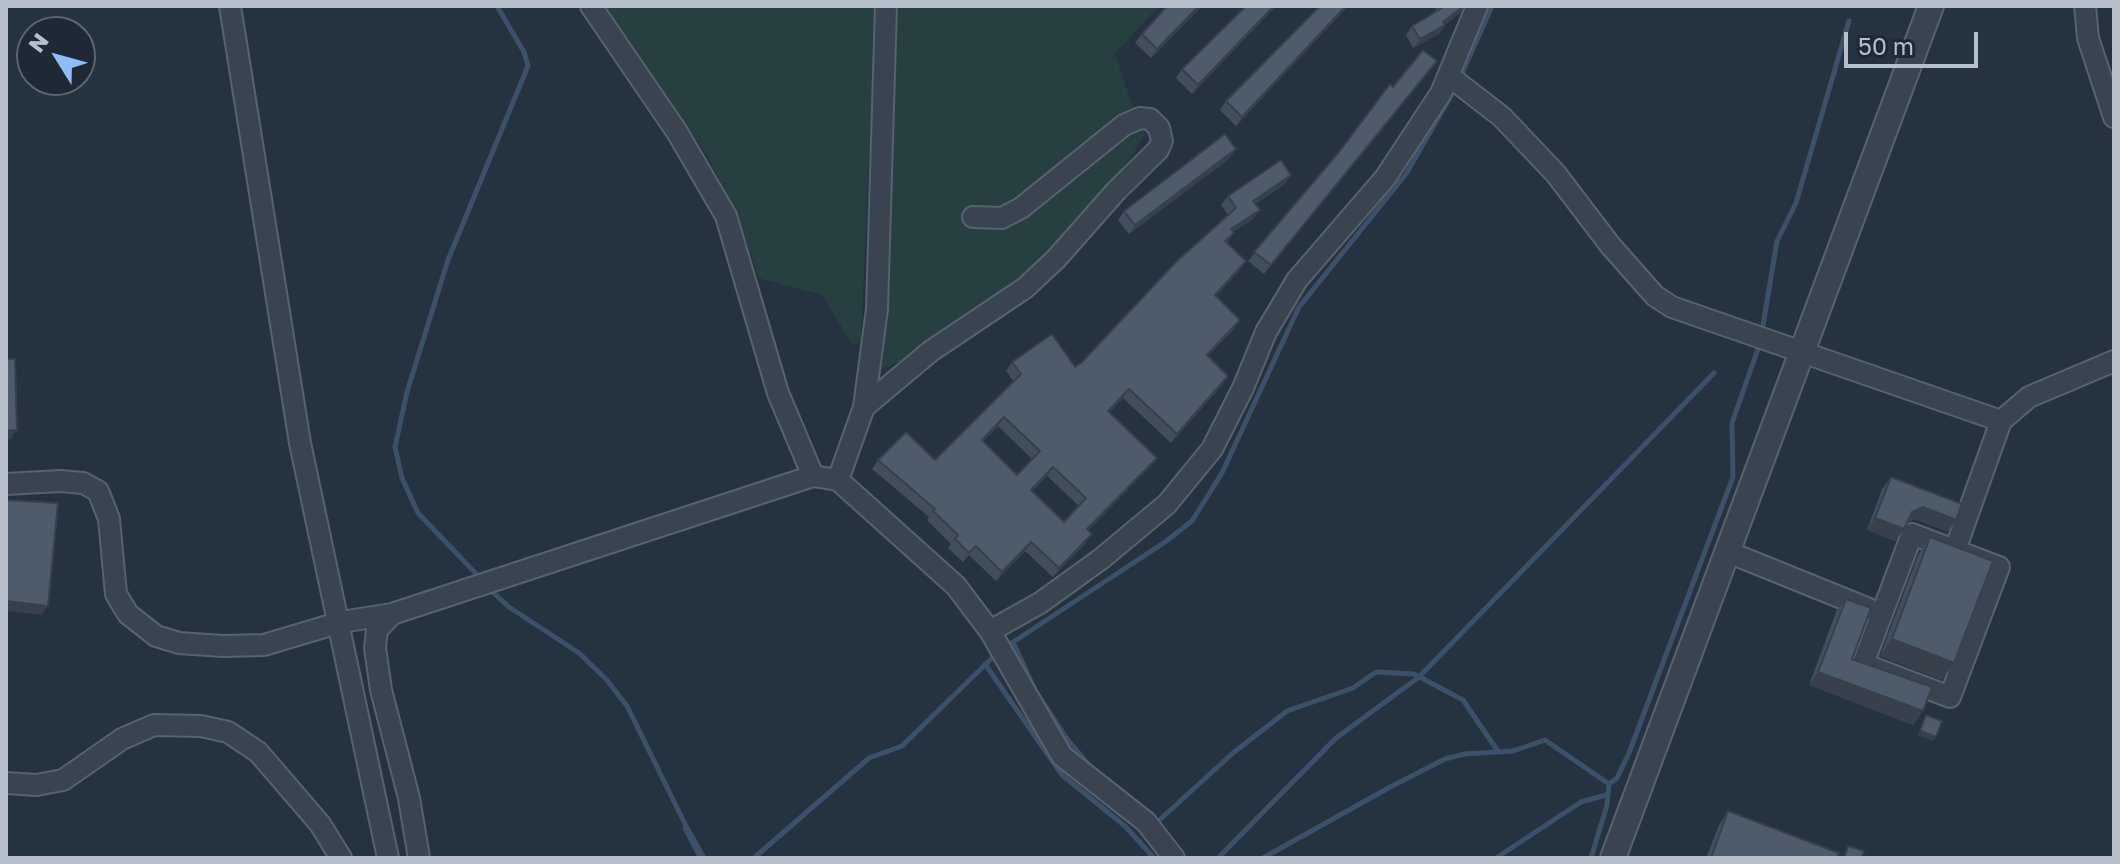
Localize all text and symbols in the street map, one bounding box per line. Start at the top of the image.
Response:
north arrow [16,16,96,96]
scale bar [1848,16,1982,66]
text: N [22,28,54,57]
text: 50 m [1858,31,1914,60]

